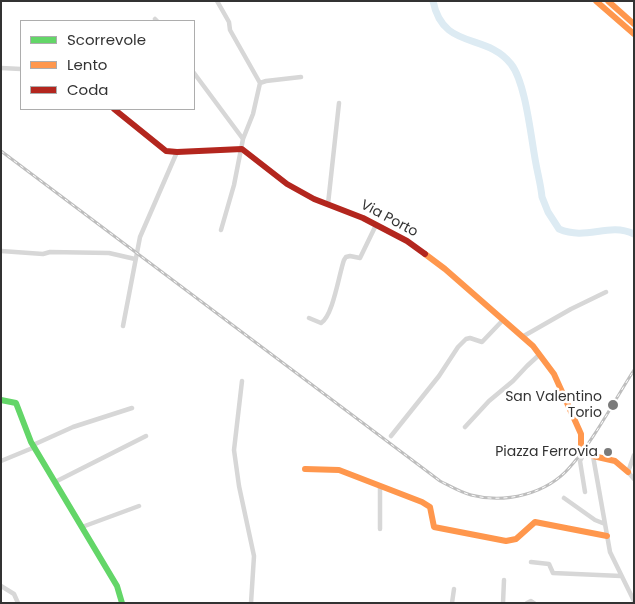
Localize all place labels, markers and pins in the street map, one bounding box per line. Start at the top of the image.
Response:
place label: San Valentino Torio [505,389,602,422]
marker: San Valentino Torio [606,398,620,412]
place label: Piazza Ferrovia [495,444,598,460]
marker: Piazza Ferrovia [602,446,614,458]

